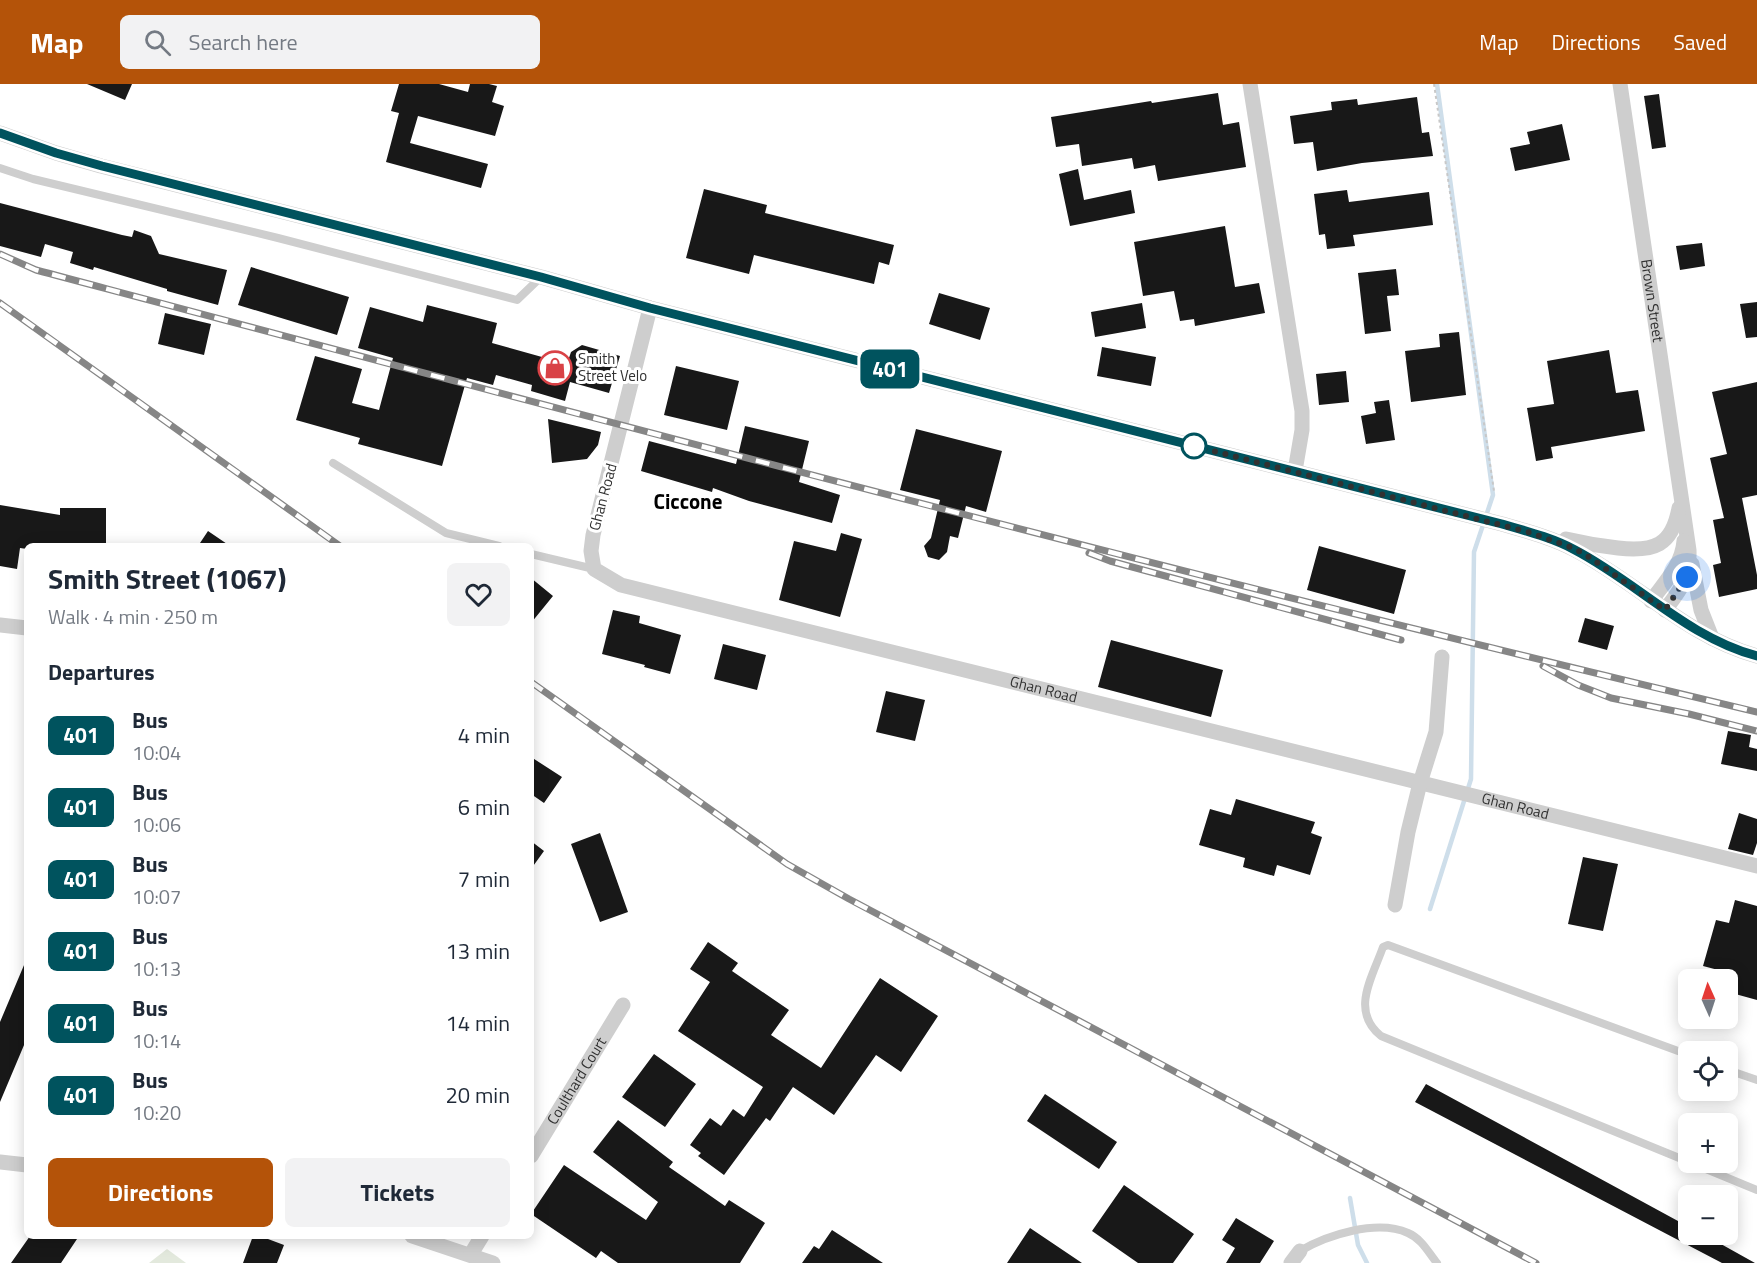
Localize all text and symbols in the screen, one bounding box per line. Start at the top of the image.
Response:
search box [120,15,540,69]
text: Map [30,21,84,64]
text: Search here [189,25,298,59]
icon: search [141,26,174,59]
text: Map [1479,26,1519,58]
text: Directions [1552,26,1641,58]
text: Saved [1674,26,1727,58]
street label: Brown Street [1635,258,1670,344]
place label: Smith Street Velo [578,347,647,387]
shop icon: Smith Street Velo [537,350,573,386]
line badge: 401 [856,350,924,388]
text: 401 [872,353,908,385]
unlabelled marker [1181,433,1207,459]
street label: Ghan Road [583,461,623,533]
district label: Ciccone [654,485,722,517]
text: Smith Street (1067) [48,557,286,600]
your location [1672,562,1702,592]
button: heart [447,563,510,626]
text: Walk · 4 min · 250 m [48,601,218,632]
text: Departures [48,655,155,689]
street label: Ghan Road [1007,670,1080,708]
text: Bus [132,703,168,737]
text: 4 min [458,718,510,752]
text: 401 [63,719,99,751]
text: 10:04 [132,737,181,768]
text: Bus [132,775,168,809]
street label: Ghan Road [1479,786,1551,825]
text: 6 min [458,790,510,824]
text: 401 [63,791,99,823]
text: 10:06 [132,809,181,840]
text: Bus [132,847,168,881]
text: 7 min [458,862,510,896]
text: 401 [63,863,99,895]
text: 10:07 [132,881,181,912]
text: Bus [132,919,168,953]
text: 13 min [445,934,510,968]
text: 401 [63,935,99,967]
text: 10:13 [132,953,181,984]
north arrow [1678,969,1738,1029]
map controls [1678,969,1738,1245]
text: Bus [132,991,168,1025]
text: 14 min [445,1006,510,1040]
text: 401 [63,1007,99,1039]
text: 10:14 [132,1025,181,1056]
street label: Coulthard Court [541,1032,612,1129]
button: locate [1678,1041,1738,1101]
text: Bus [132,1063,168,1097]
text: 20 min [445,1078,510,1112]
text: 401 [63,1079,99,1111]
text: 10:20 [132,1097,181,1128]
button: + [1678,1113,1738,1173]
button: Directions [48,1158,273,1227]
button: Tickets [285,1158,510,1227]
button: − [1678,1185,1738,1245]

